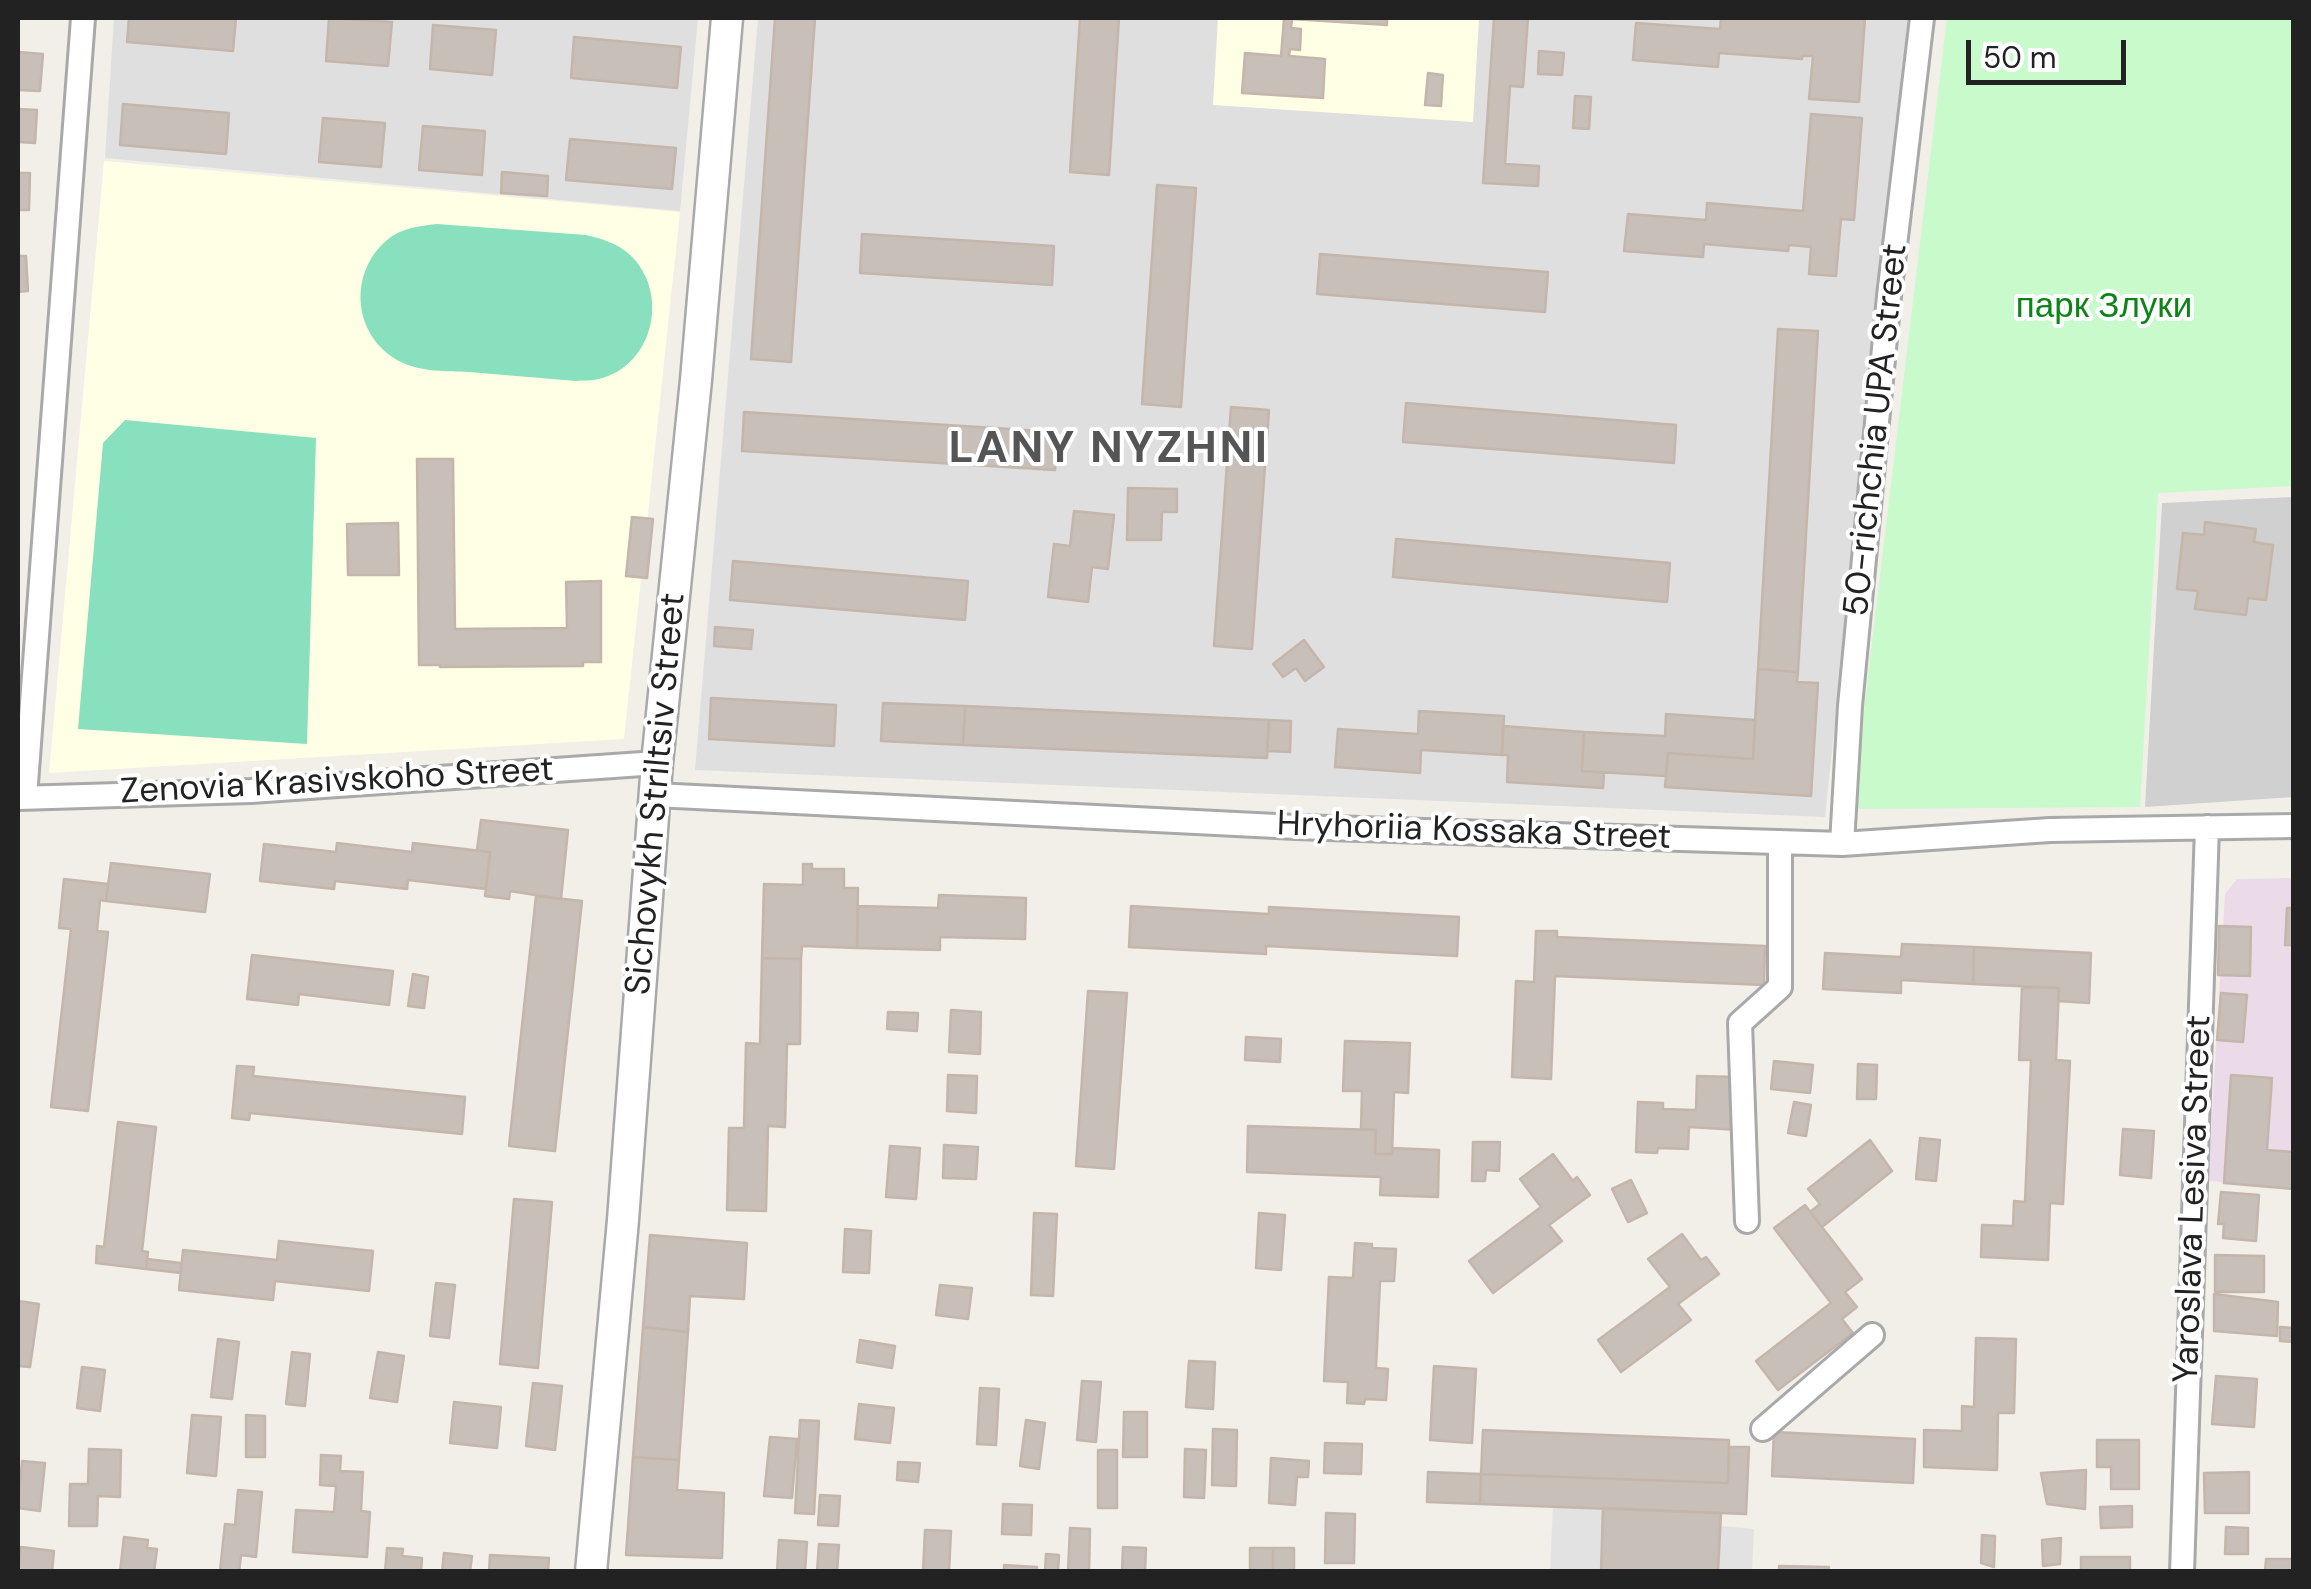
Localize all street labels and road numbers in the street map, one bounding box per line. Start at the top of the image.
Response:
street label: 50-richchia UPA Street [1837,242,1917,618]
street label: Sichovykh Striltsiv Street [618,591,696,997]
street label: Zenovia Krasivskoho Street [119,750,555,814]
street label: Hryhoriia Kossaka Street [1276,804,1672,860]
street label: Yaroslava Lesiva Street [2167,1014,2221,1384]

